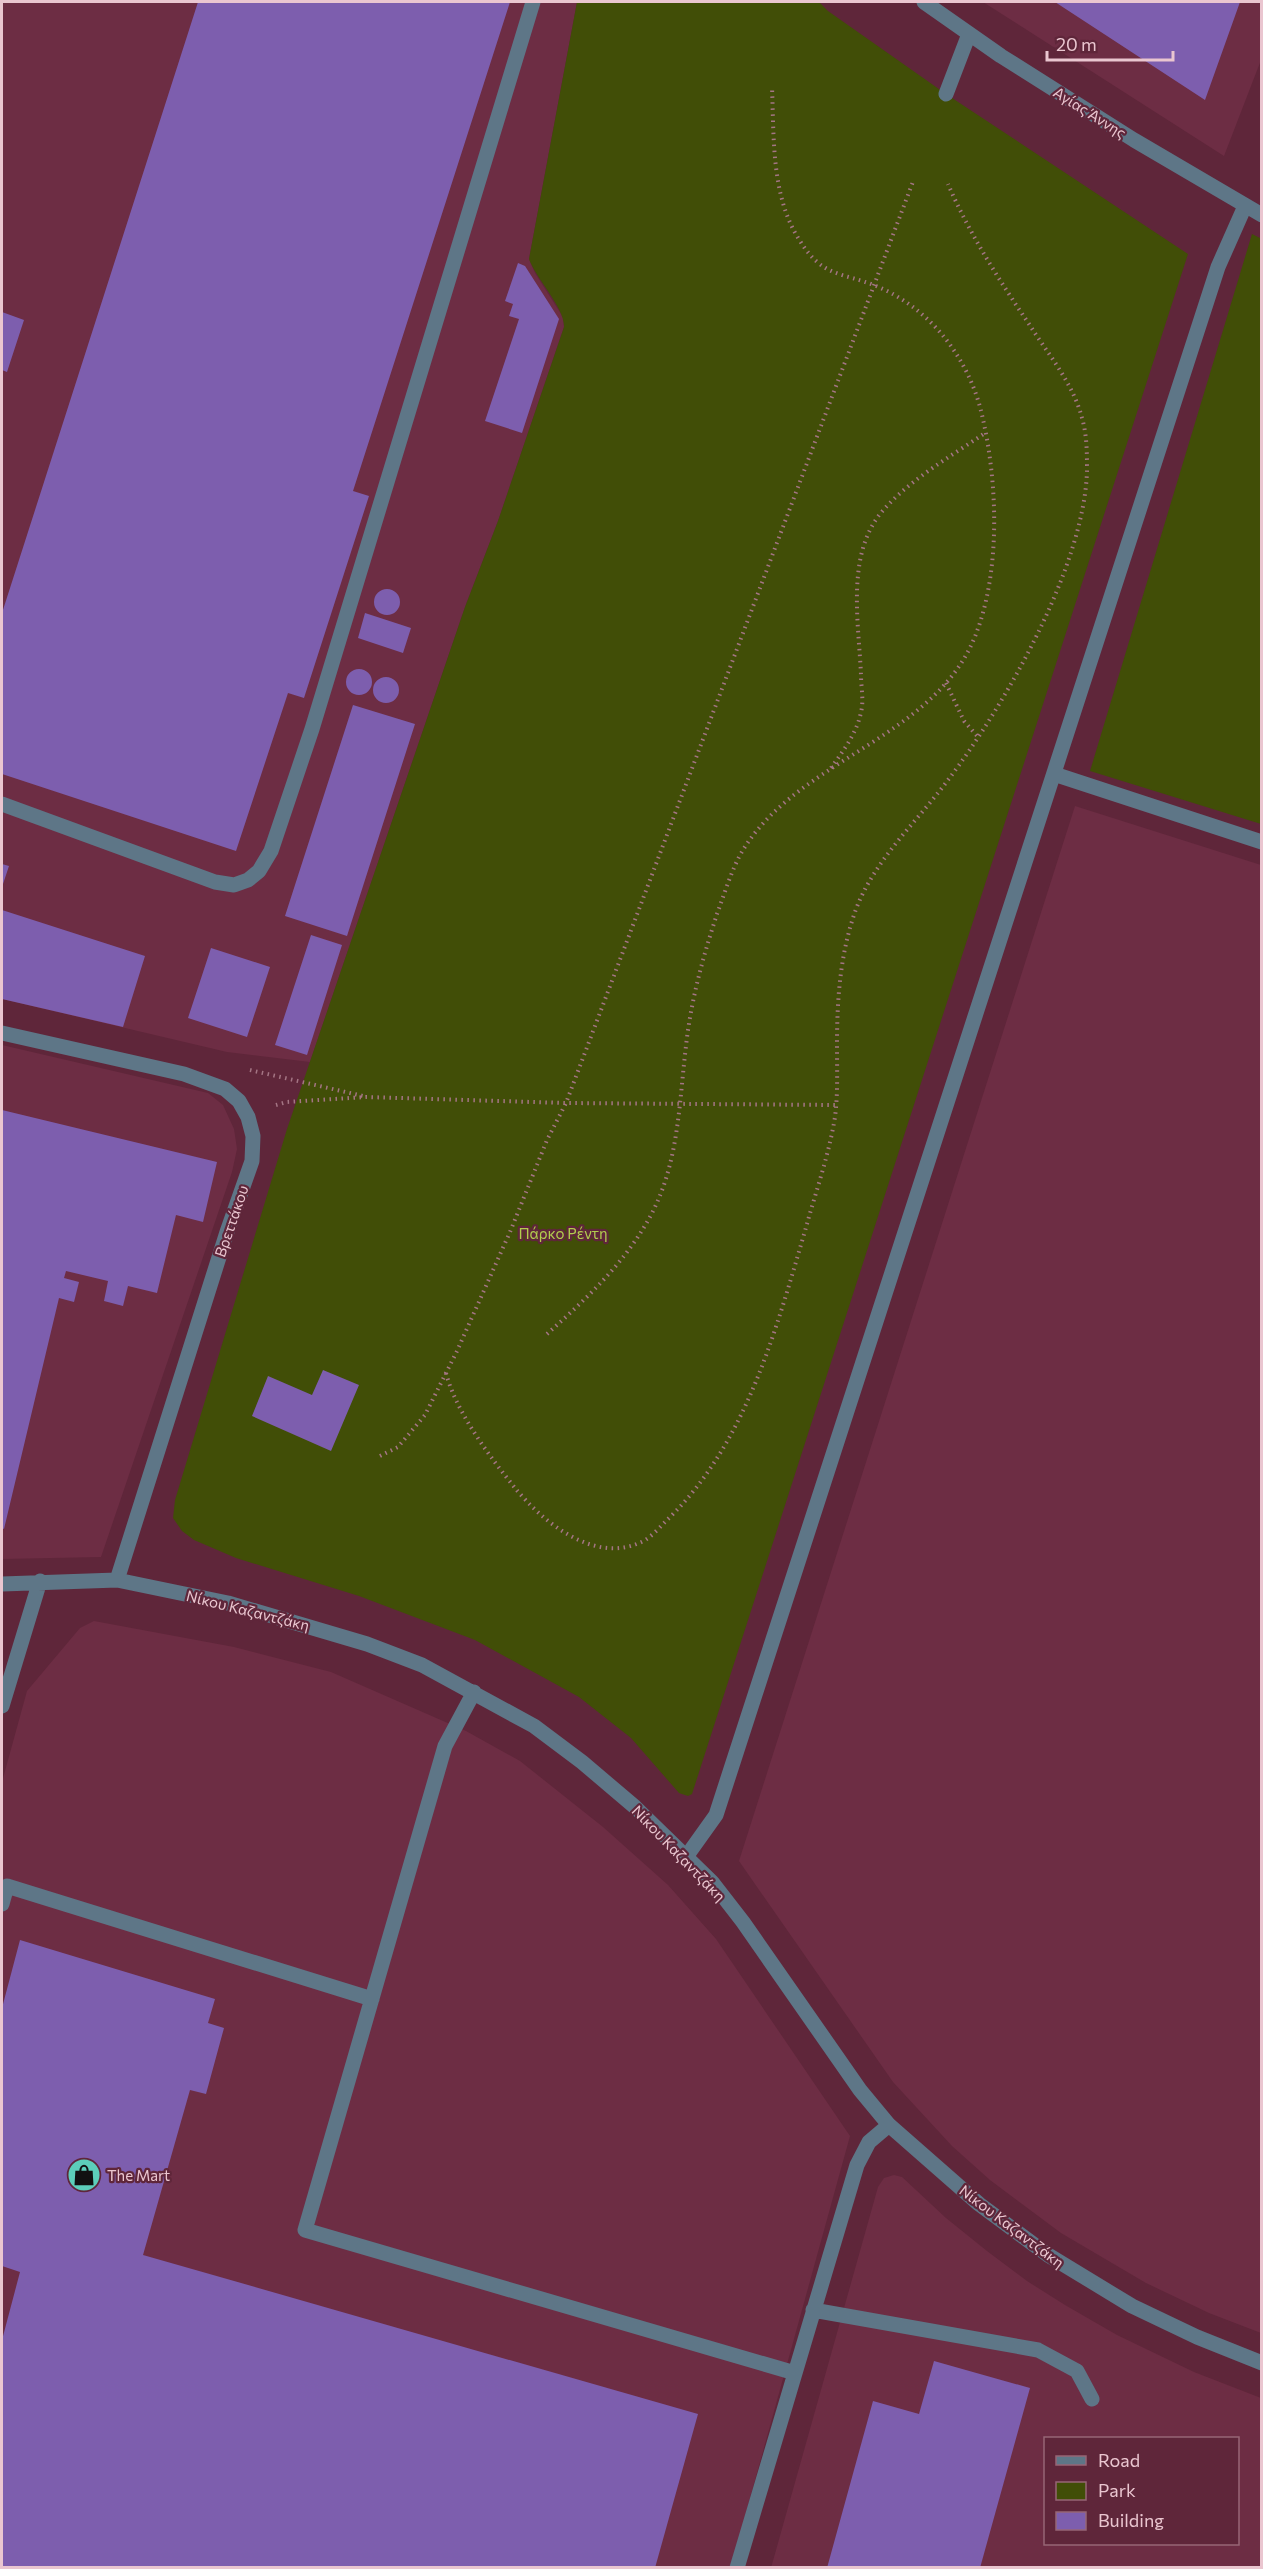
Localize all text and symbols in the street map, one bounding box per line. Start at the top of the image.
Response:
scale bar [1047,24,1173,62]
text: 20 m [1056,33,1097,55]
street label: Αγίας Άννης [1050,83,1130,141]
street label: Βρεττάκου [210,1183,252,1259]
park label: Πάρκο Ρέντη [518,1224,608,1242]
street label: Νίκου Καζαντζάκη [184,1586,312,1634]
street label: Νίκου Καζαντζάκη [629,1801,729,1905]
shop icon: The Mart [66,2157,102,2193]
place label: The Mart [107,2166,170,2184]
street label: Νίκου Καζαντζάκη [956,2181,1068,2271]
legend [1044,2437,1239,2545]
text: Road [1098,2449,1140,2471]
text: Park [1098,2479,1136,2501]
text: Building [1098,2509,1164,2531]

